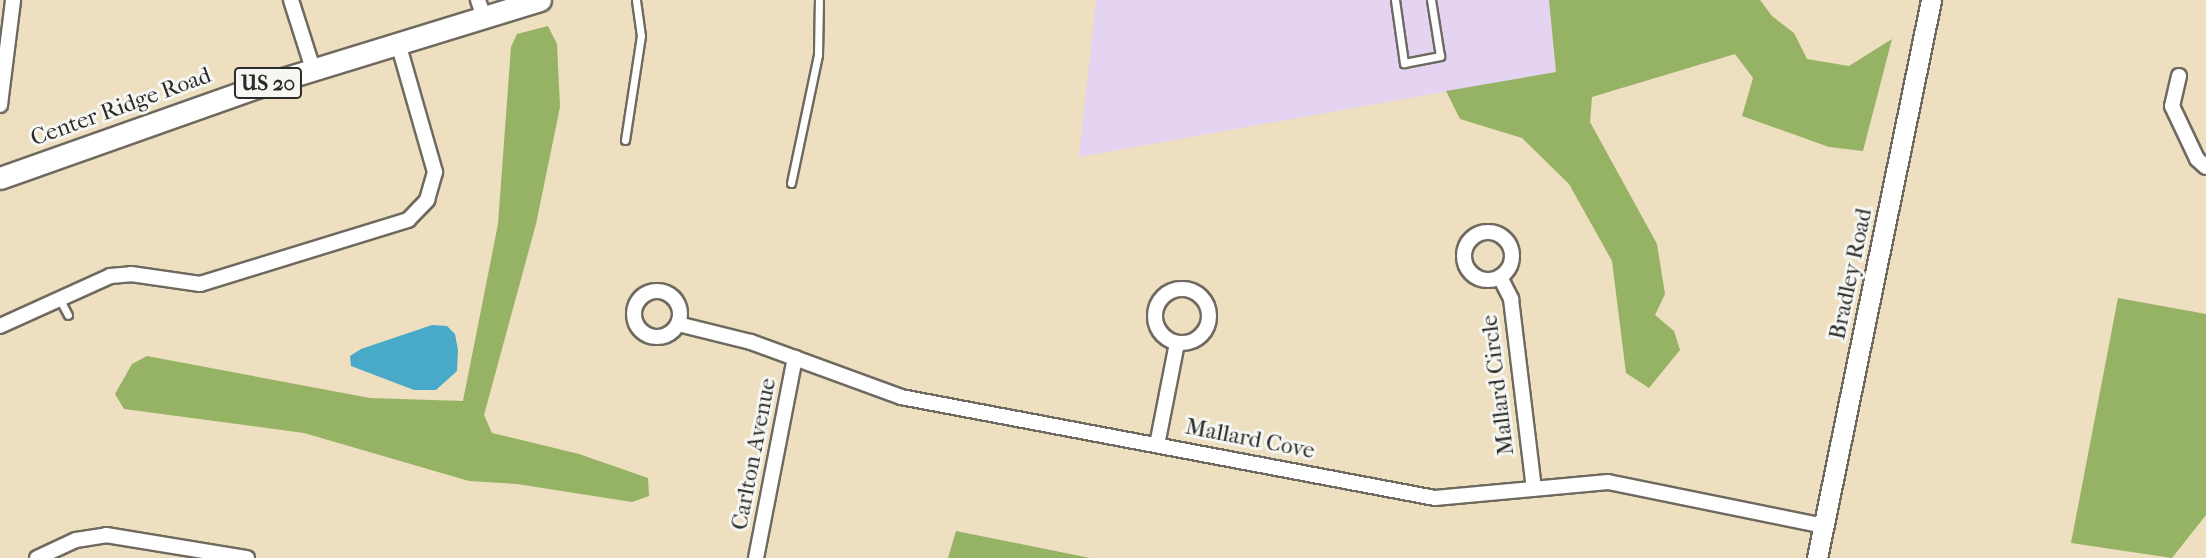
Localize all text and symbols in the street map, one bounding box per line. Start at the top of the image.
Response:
street label: Center Ridge Road [27,62,215,152]
road number: US 20 [233,66,303,100]
street label: Bradley Road [1824,206,1878,342]
street label: Mallard Circle [1476,313,1520,457]
street label: Carlton Avenue [726,376,782,532]
street label: Mallard Cove [1183,413,1317,465]

